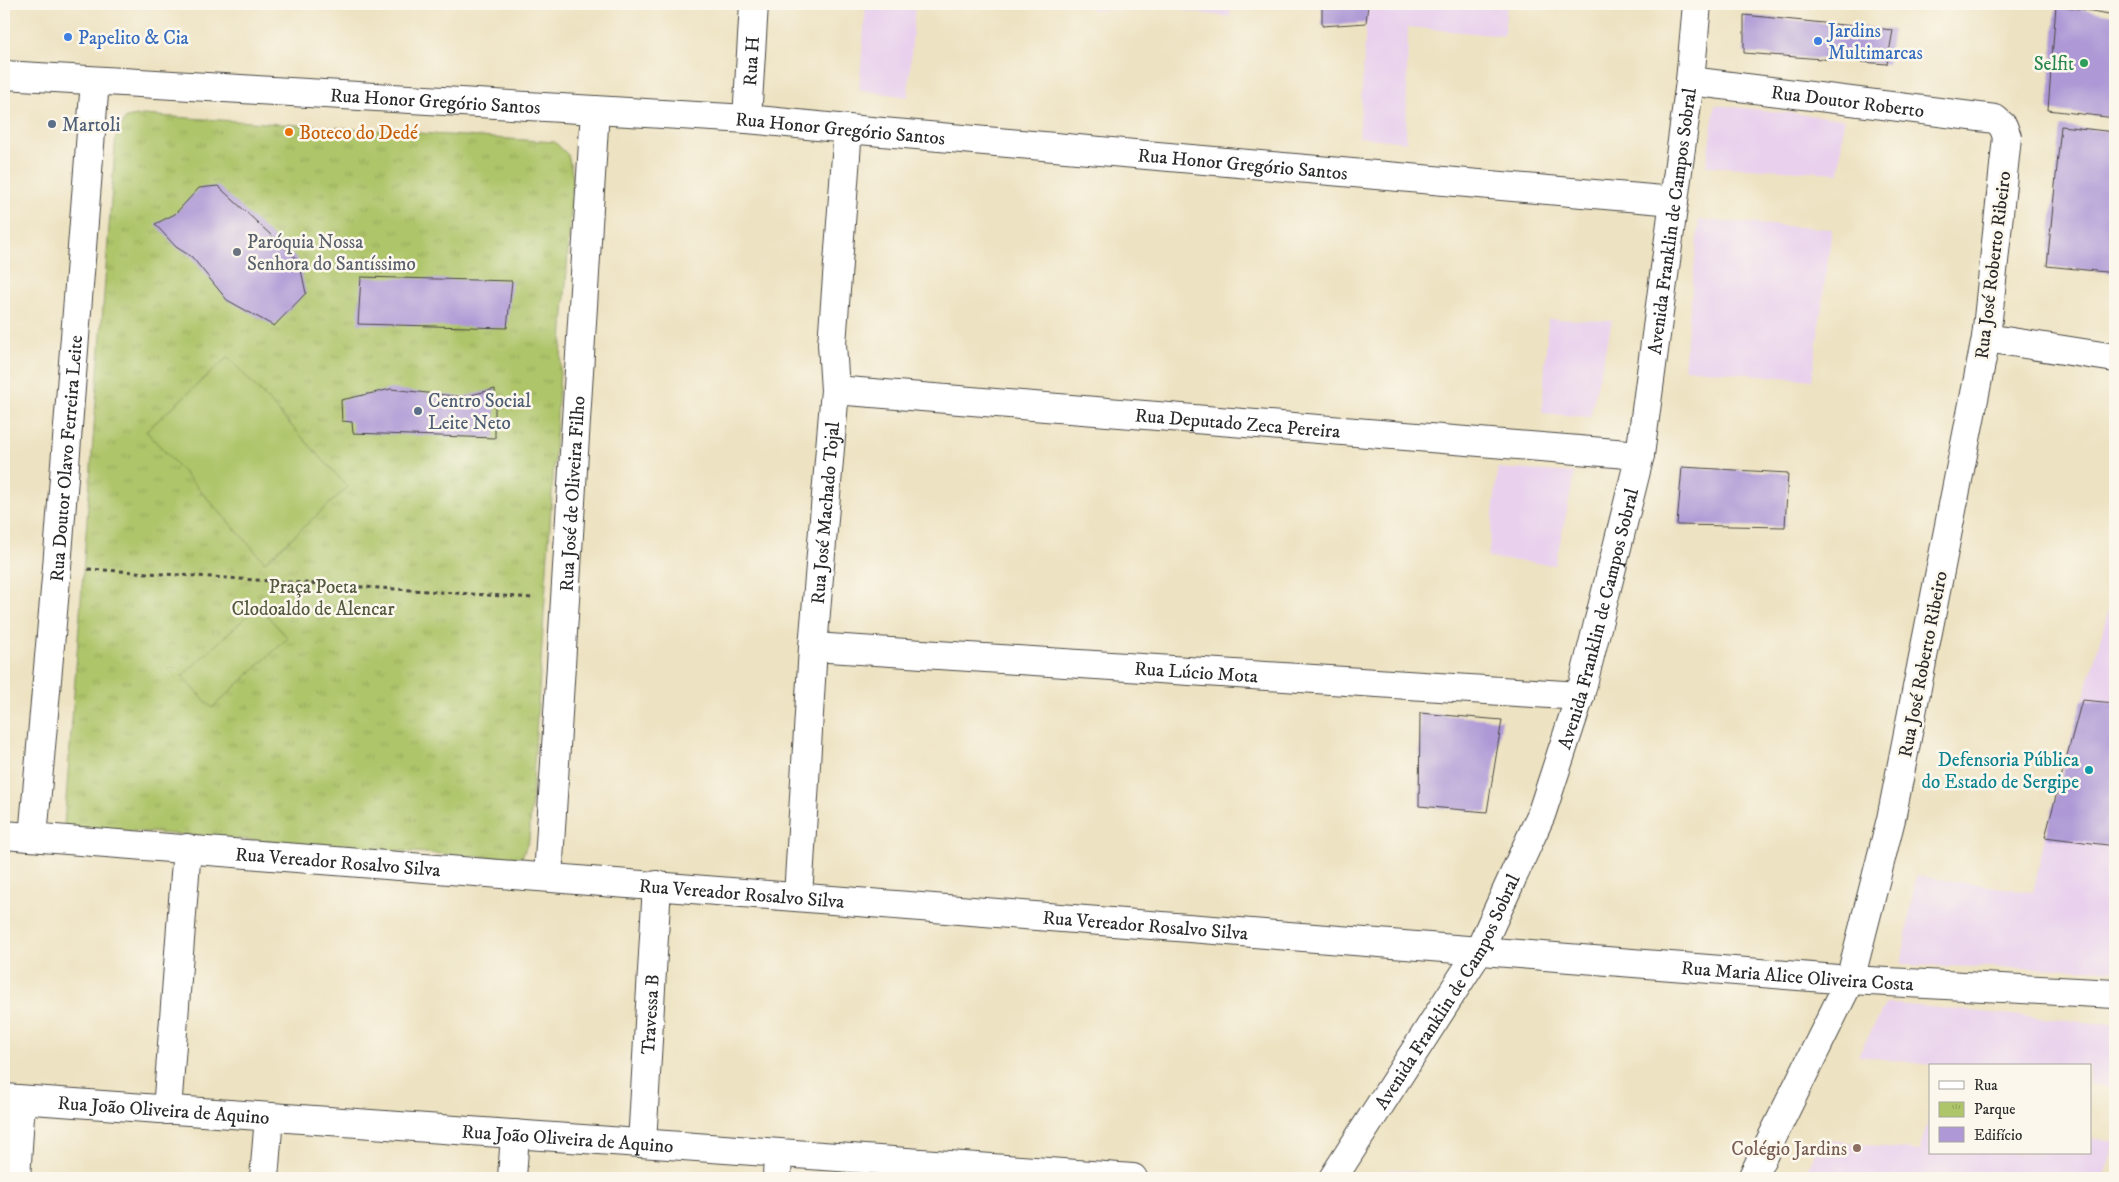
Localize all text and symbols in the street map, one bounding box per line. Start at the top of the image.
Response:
place label: Jardins Multimarcas [1826,20,1923,65]
place label: Papelito & Cia [78,27,189,50]
marker: Papelito & Cia [62,31,74,43]
marker: Jardins Multimarcas [1812,35,1824,47]
street label: Rua H [739,36,765,87]
place label: Selfit [2034,53,2074,76]
marker: Selfit [2078,57,2090,69]
street label: Rua Doutor Roberto [1770,81,1925,123]
street label: Rua Honor Gregório Santos [329,84,541,120]
street label: Avenida Franklin de Campos Sobral [1644,86,1702,356]
street label: Rua Honor Gregório Santos [735,108,946,150]
place label: Martoli [62,114,120,137]
marker: Martoli [46,118,58,130]
place label: Boteco do Dedé [299,122,418,145]
marker: Boteco do Dedé [283,126,295,138]
street label: Rua Honor Gregório Santos [1137,144,1349,186]
street label: Rua José Roberto Ribeiro [1971,170,2016,360]
place label: Paróquia Nossa Senhora do Santíssimo [247,231,416,276]
marker: Paróquia Nossa Senhora do Santíssimo [231,246,243,258]
street label: Rua Doutor Olavo Ferreira Leite [46,334,88,583]
place label: Centro Social Leite Neto [428,390,531,435]
street label: Rua José de Oliveira Filho [556,395,590,592]
street label: Rua Deputado Zeca Pereira [1134,404,1341,444]
marker: Centro Social Leite Neto [412,405,424,417]
street label: Rua José Machado Tojal [807,421,845,605]
street label: Avenida Franklin de Campos Sobral [1553,486,1644,752]
street label: Rua José Roberto Ribeiro [1894,569,1953,759]
park label: Praça Poeta Clodoaldo de Alencar [231,576,395,621]
street label: Rua Lúcio Mota [1134,658,1259,688]
place label: Defensoria Pública do Estado de Sergipe [1922,749,2079,794]
marker: Defensoria Pública do Estado de Sergipe [2083,764,2095,776]
street label: Rua Vereador Rosalvo Silva [234,843,441,882]
street label: Avenida Franklin de Campos Sobral [1370,871,1526,1114]
street label: Rua Vereador Rosalvo Silva [638,875,845,914]
street label: Rua Vereador Rosalvo Silva [1042,907,1249,946]
street label: Rua Maria Alice Oliveira Costa [1680,957,1914,996]
street label: Travessa B [637,973,665,1055]
legend [1929,1064,2092,1154]
text: Rua [1974,1076,1998,1095]
street label: Rua João Oliveira de Aquino [57,1092,270,1130]
text: Parque [1974,1100,2015,1119]
street label: Rua João Oliveira de Aquino [461,1120,674,1158]
text: Edifício [1974,1126,2022,1145]
place label: Colégio Jardins [1731,1138,1847,1161]
marker: Colégio Jardins [1851,1142,1863,1154]

